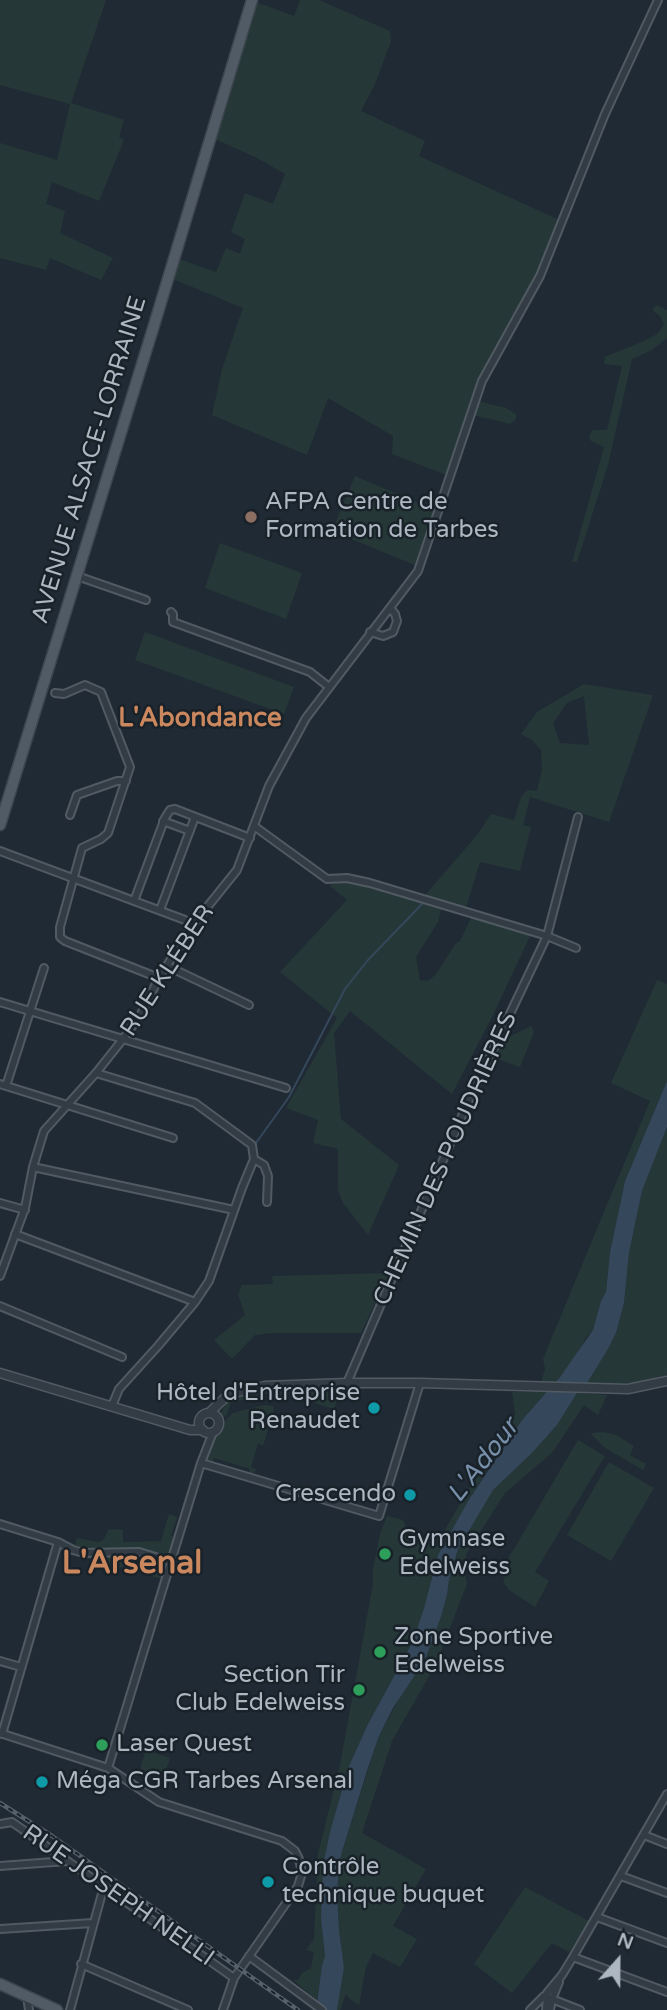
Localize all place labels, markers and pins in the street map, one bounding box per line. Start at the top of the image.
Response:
place label: AFPA Centre de Formation de Tarbes [265,489,499,545]
marker: AFPA Centre de Formation de Tarbes [243,509,259,525]
place label: Hôtel d'Entreprise Renaudet [156,1380,360,1436]
marker: Hôtel d'Entreprise Renaudet [366,1400,382,1416]
place label: Crescendo [275,1481,396,1509]
marker: Crescendo [402,1487,418,1503]
place label: Gymnase Edelweiss [399,1526,510,1582]
marker: Gymnase Edelweiss [377,1546,393,1562]
place label: Zone Sportive Edelweiss [394,1624,553,1680]
marker: Zone Sportive Edelweiss [372,1644,388,1660]
place label: Section Tir Club Edelweiss [175,1662,345,1718]
marker: Section Tir Club Edelweiss [351,1682,367,1698]
place label: Laser Quest [116,1731,252,1759]
marker: Laser Quest [94,1737,110,1753]
place label: Méga CGR Tarbes Arsenal [56,1768,353,1796]
marker: Méga CGR Tarbes Arsenal [34,1774,50,1790]
place label: Contrôle technique buquet [282,1854,484,1910]
marker: Contrôle technique buquet [260,1874,276,1890]

